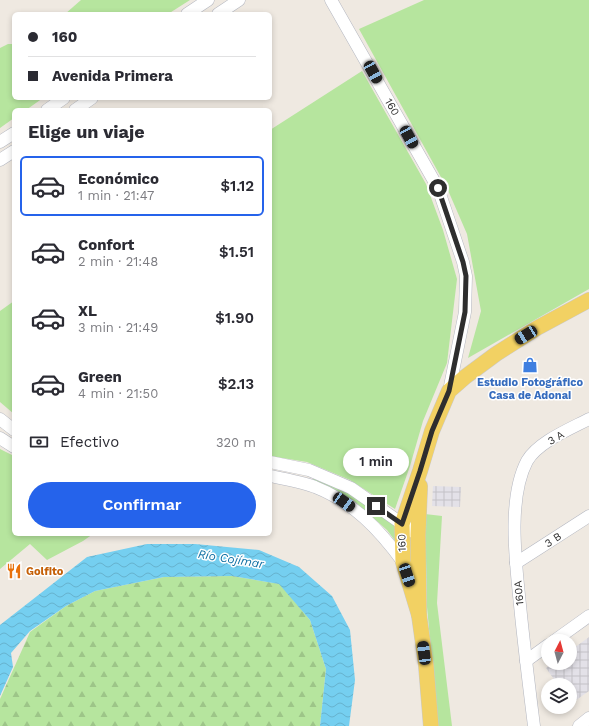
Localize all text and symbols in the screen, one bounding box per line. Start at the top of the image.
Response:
text: 160 [52,28,77,46]
car [362,59,384,85]
text: Avenida Primera [52,67,173,85]
street label: 160 [382,96,402,118]
text: Elige un viaje [28,121,145,142]
car [398,124,420,150]
icon: car [30,168,66,204]
text: Económico [78,170,159,188]
text: $1.12 [221,177,254,195]
route start [429,179,447,197]
text: 1 min · 21:47 [78,188,154,203]
icon: car [30,234,66,270]
text: Confort [78,236,134,254]
text: $1.51 [219,243,254,261]
text: 2 min · 21:48 [78,254,158,269]
icon: car [30,300,66,336]
text: XL [78,302,97,320]
text: $1.90 [215,309,254,327]
text: 3 min · 21:49 [78,320,158,335]
car [513,324,539,346]
shop icon: Estudio Fotográfico Casa de Adonai [521,356,539,374]
icon: car [30,366,66,402]
text: Green [78,368,122,386]
text: $2.13 [218,375,254,393]
place label: Estudio Fotográfico Casa de Adonai [477,376,583,402]
text: 4 min · 21:50 [78,386,158,401]
street label: 3 A [545,428,567,448]
icon: cash [28,431,50,453]
text: Efectivo [60,433,119,451]
text: 320 m [216,435,256,450]
callout: 1 min [343,448,409,476]
text: 1 min [359,454,393,469]
button: Confirmar [28,482,256,528]
car [331,490,357,514]
route end [367,497,385,515]
street label: 3 B [542,530,564,550]
street label: 160 [395,534,409,552]
water label: Río Cojímar [197,547,266,571]
restaurant icon: Golfito [5,562,23,580]
car [398,562,416,588]
place label: Golfito [26,565,64,578]
street label: 160A [511,580,527,606]
north arrow [541,634,577,670]
map controls [541,634,577,714]
car [417,640,431,666]
button: layers [541,678,577,714]

